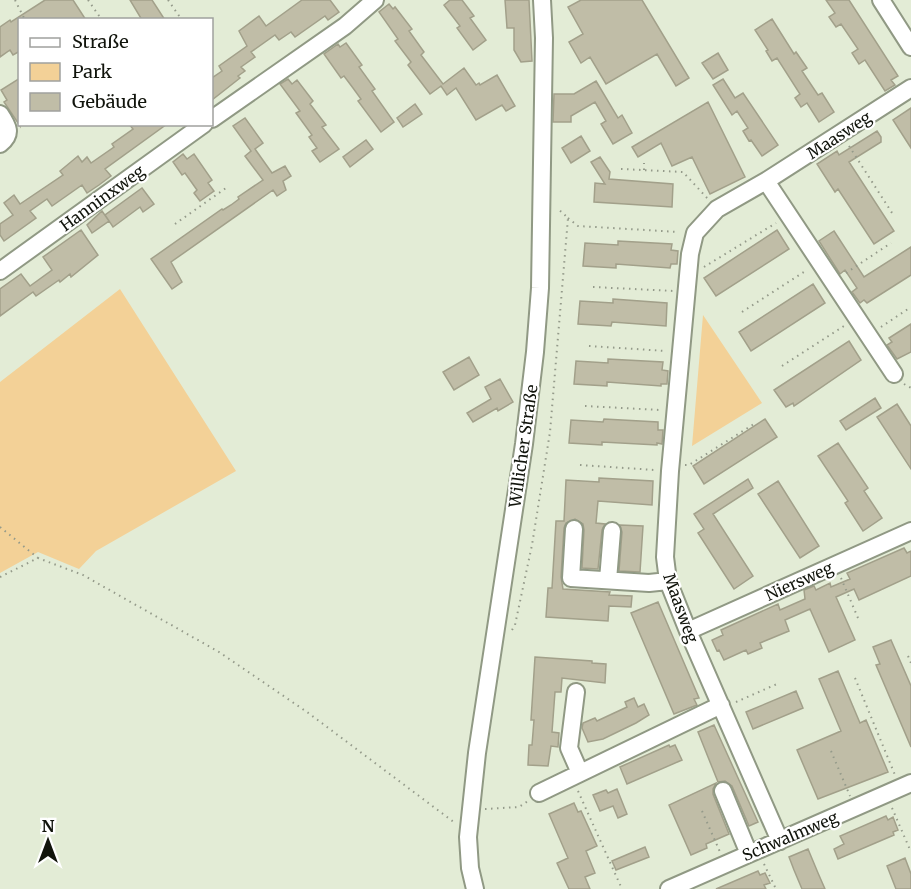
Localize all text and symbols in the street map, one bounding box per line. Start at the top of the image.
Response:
legend [18,18,213,126]
text: Straße [72,30,129,53]
text: Park [72,60,113,83]
text: Gebäude [72,90,147,113]
street label: Maasweg [803,107,875,163]
street label: Hanninxweg [56,160,148,235]
street label: Willicher Straße [504,383,542,510]
street label: Niersweg [762,557,836,605]
street label: Maasweg [659,570,703,646]
street label: Schwalmweg [739,807,841,865]
north arrow [18,811,78,871]
text: N [42,816,55,836]

